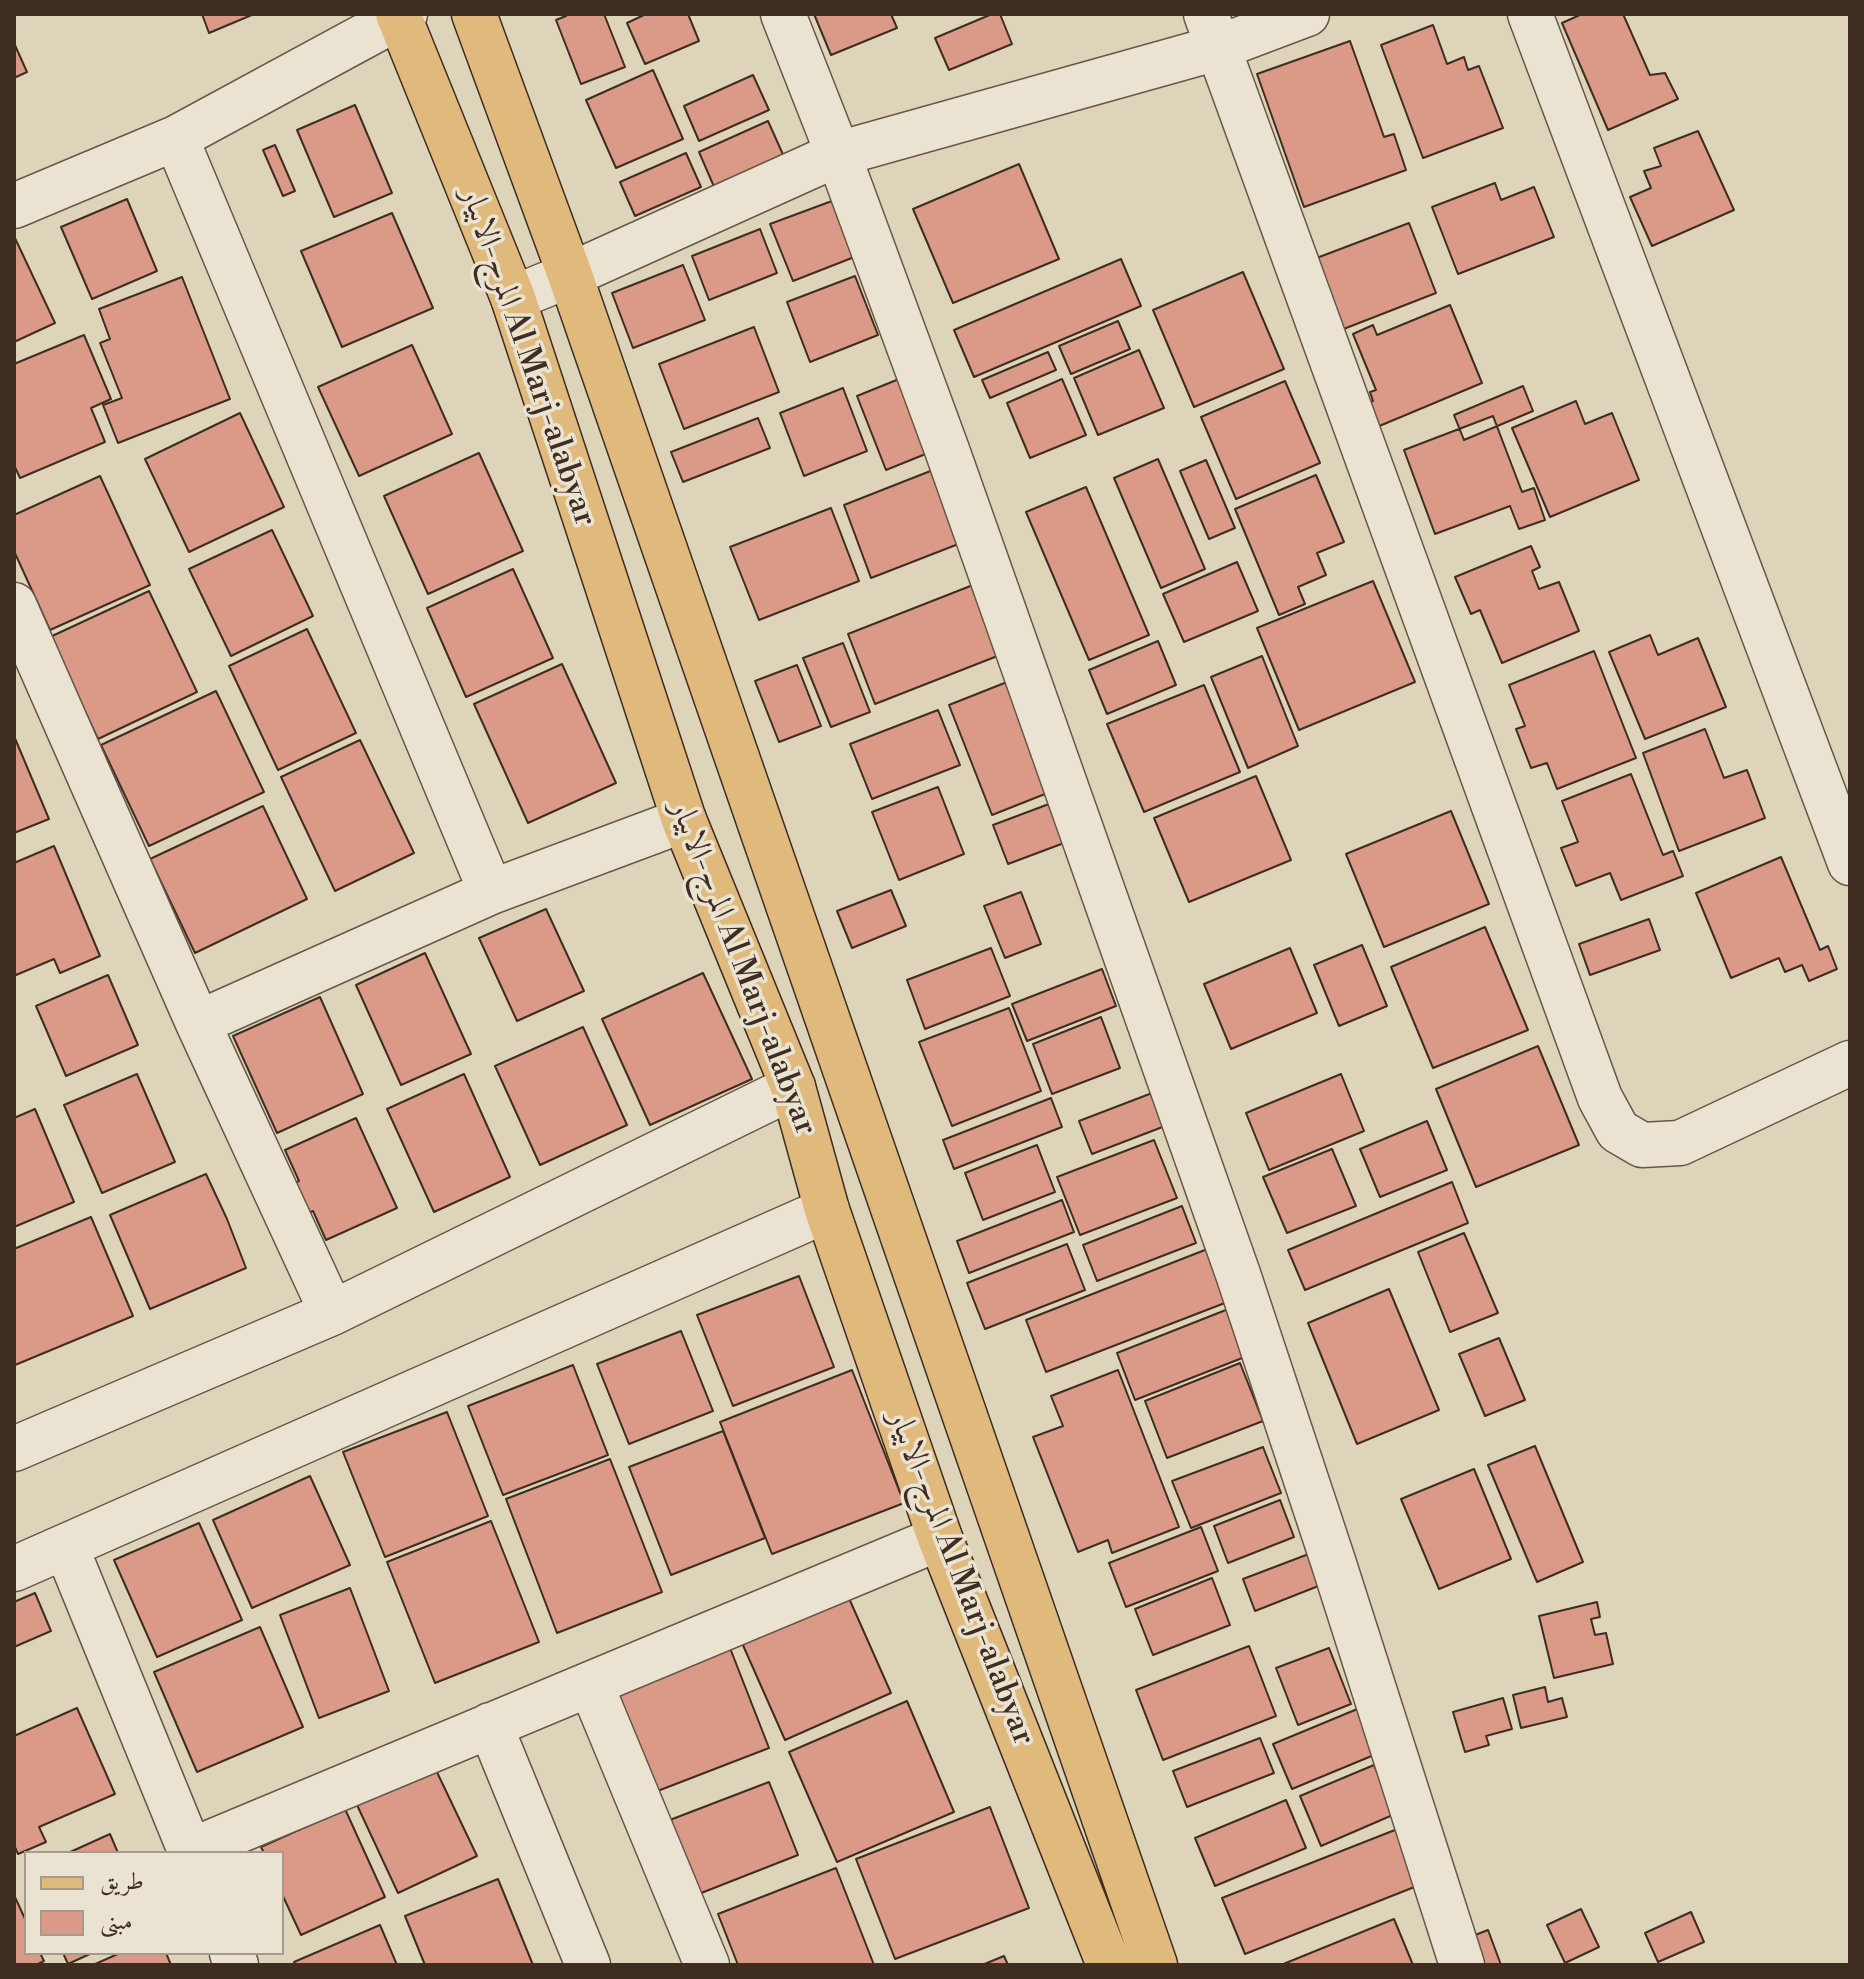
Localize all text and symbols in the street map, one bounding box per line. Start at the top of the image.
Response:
street label: المرج-الابيار Al Marj-alabyar [451,183,603,531]
street label: المرج-الابيار Al Marj-alabyar [660,795,824,1141]
street label: المرج-الابيار Al Marj-alabyar [878,1405,1042,1751]
legend [24,1851,284,1955]
text: طريق [100,1867,144,1897]
text: مبنى [100,1907,133,1937]

